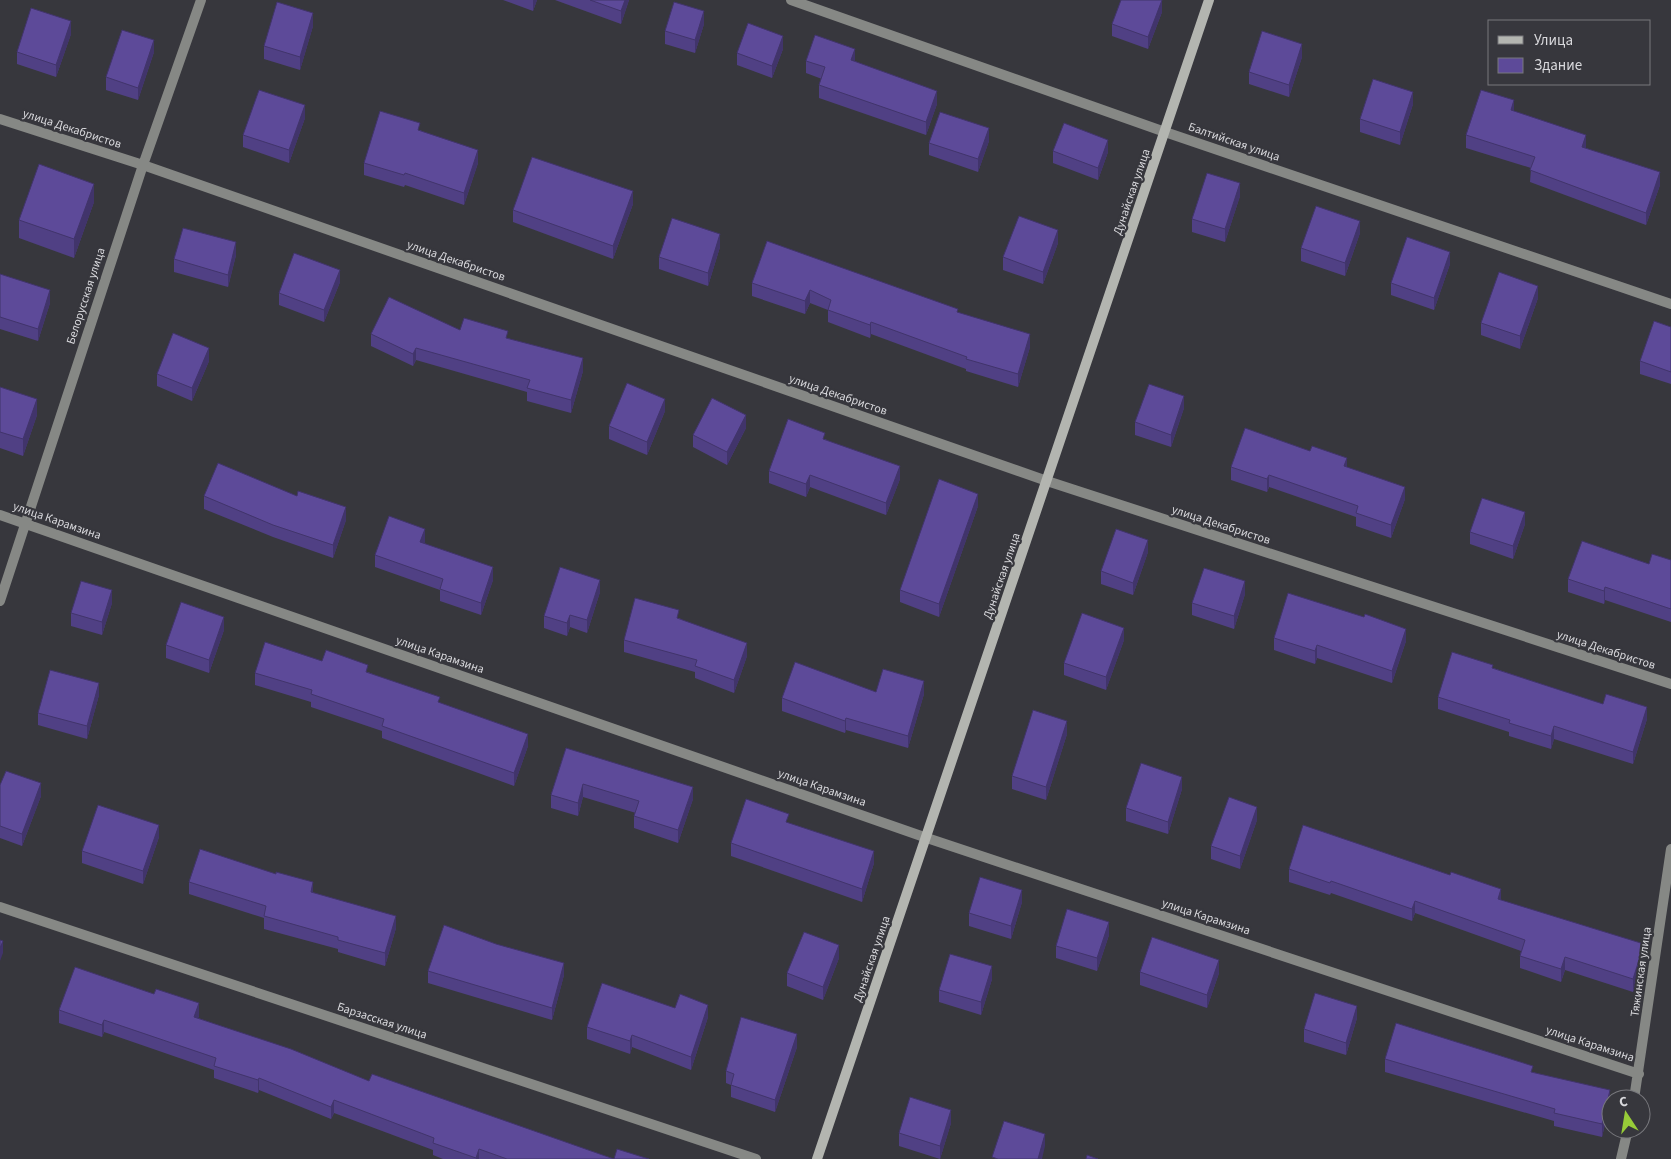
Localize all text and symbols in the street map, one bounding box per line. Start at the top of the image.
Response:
legend [1488,20,1651,85]
text: Улица [1534,30,1573,51]
text: Здание [1534,55,1582,76]
street label: улица Декабристов [21,105,123,153]
street label: Балтийская улица [1186,118,1282,166]
street label: Дунайская улица [1109,147,1155,237]
street label: улица Декабристов [405,236,507,286]
street label: Белорусская улица [62,246,110,346]
street label: улица Декабристов [787,370,889,420]
street label: улица Карамзина [11,498,103,544]
street label: улица Декабристов [1170,501,1272,549]
street label: Дунайская улица [979,531,1025,621]
street label: улица Декабристов [1555,626,1657,674]
street label: улица Карамзина [394,632,486,678]
street label: улица Карамзина [776,765,868,811]
street label: улица Карамзина [1160,895,1252,939]
street label: Дунайская улица [849,914,895,1004]
street label: Тяжинская улица [1626,926,1656,1018]
street label: Барзасская улица [335,998,429,1044]
street label: улица Карамзина [1544,1022,1636,1066]
north arrow [1601,1089,1651,1139]
text: С [1617,1092,1630,1113]

